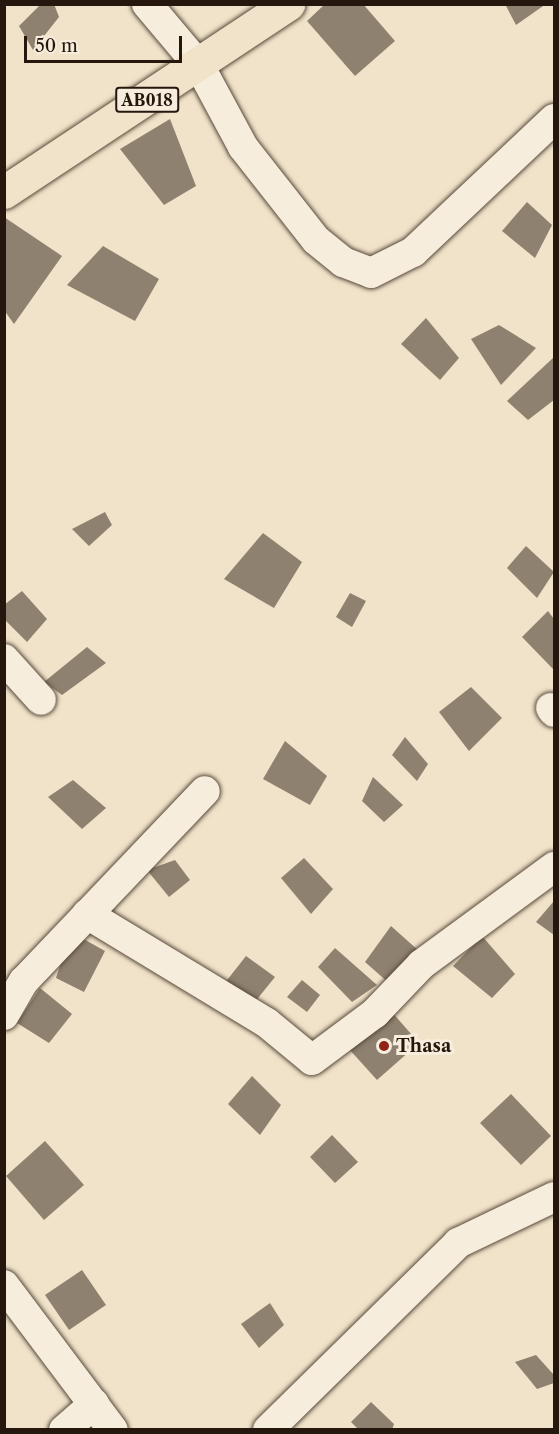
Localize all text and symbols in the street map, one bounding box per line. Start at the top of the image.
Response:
scale bar [27,24,184,62]
text: 50 m [35,35,78,57]
road number: AB018 [114,87,180,113]
place label: Thasa [396,1035,451,1057]
marker: Thasa [377,1039,391,1053]

